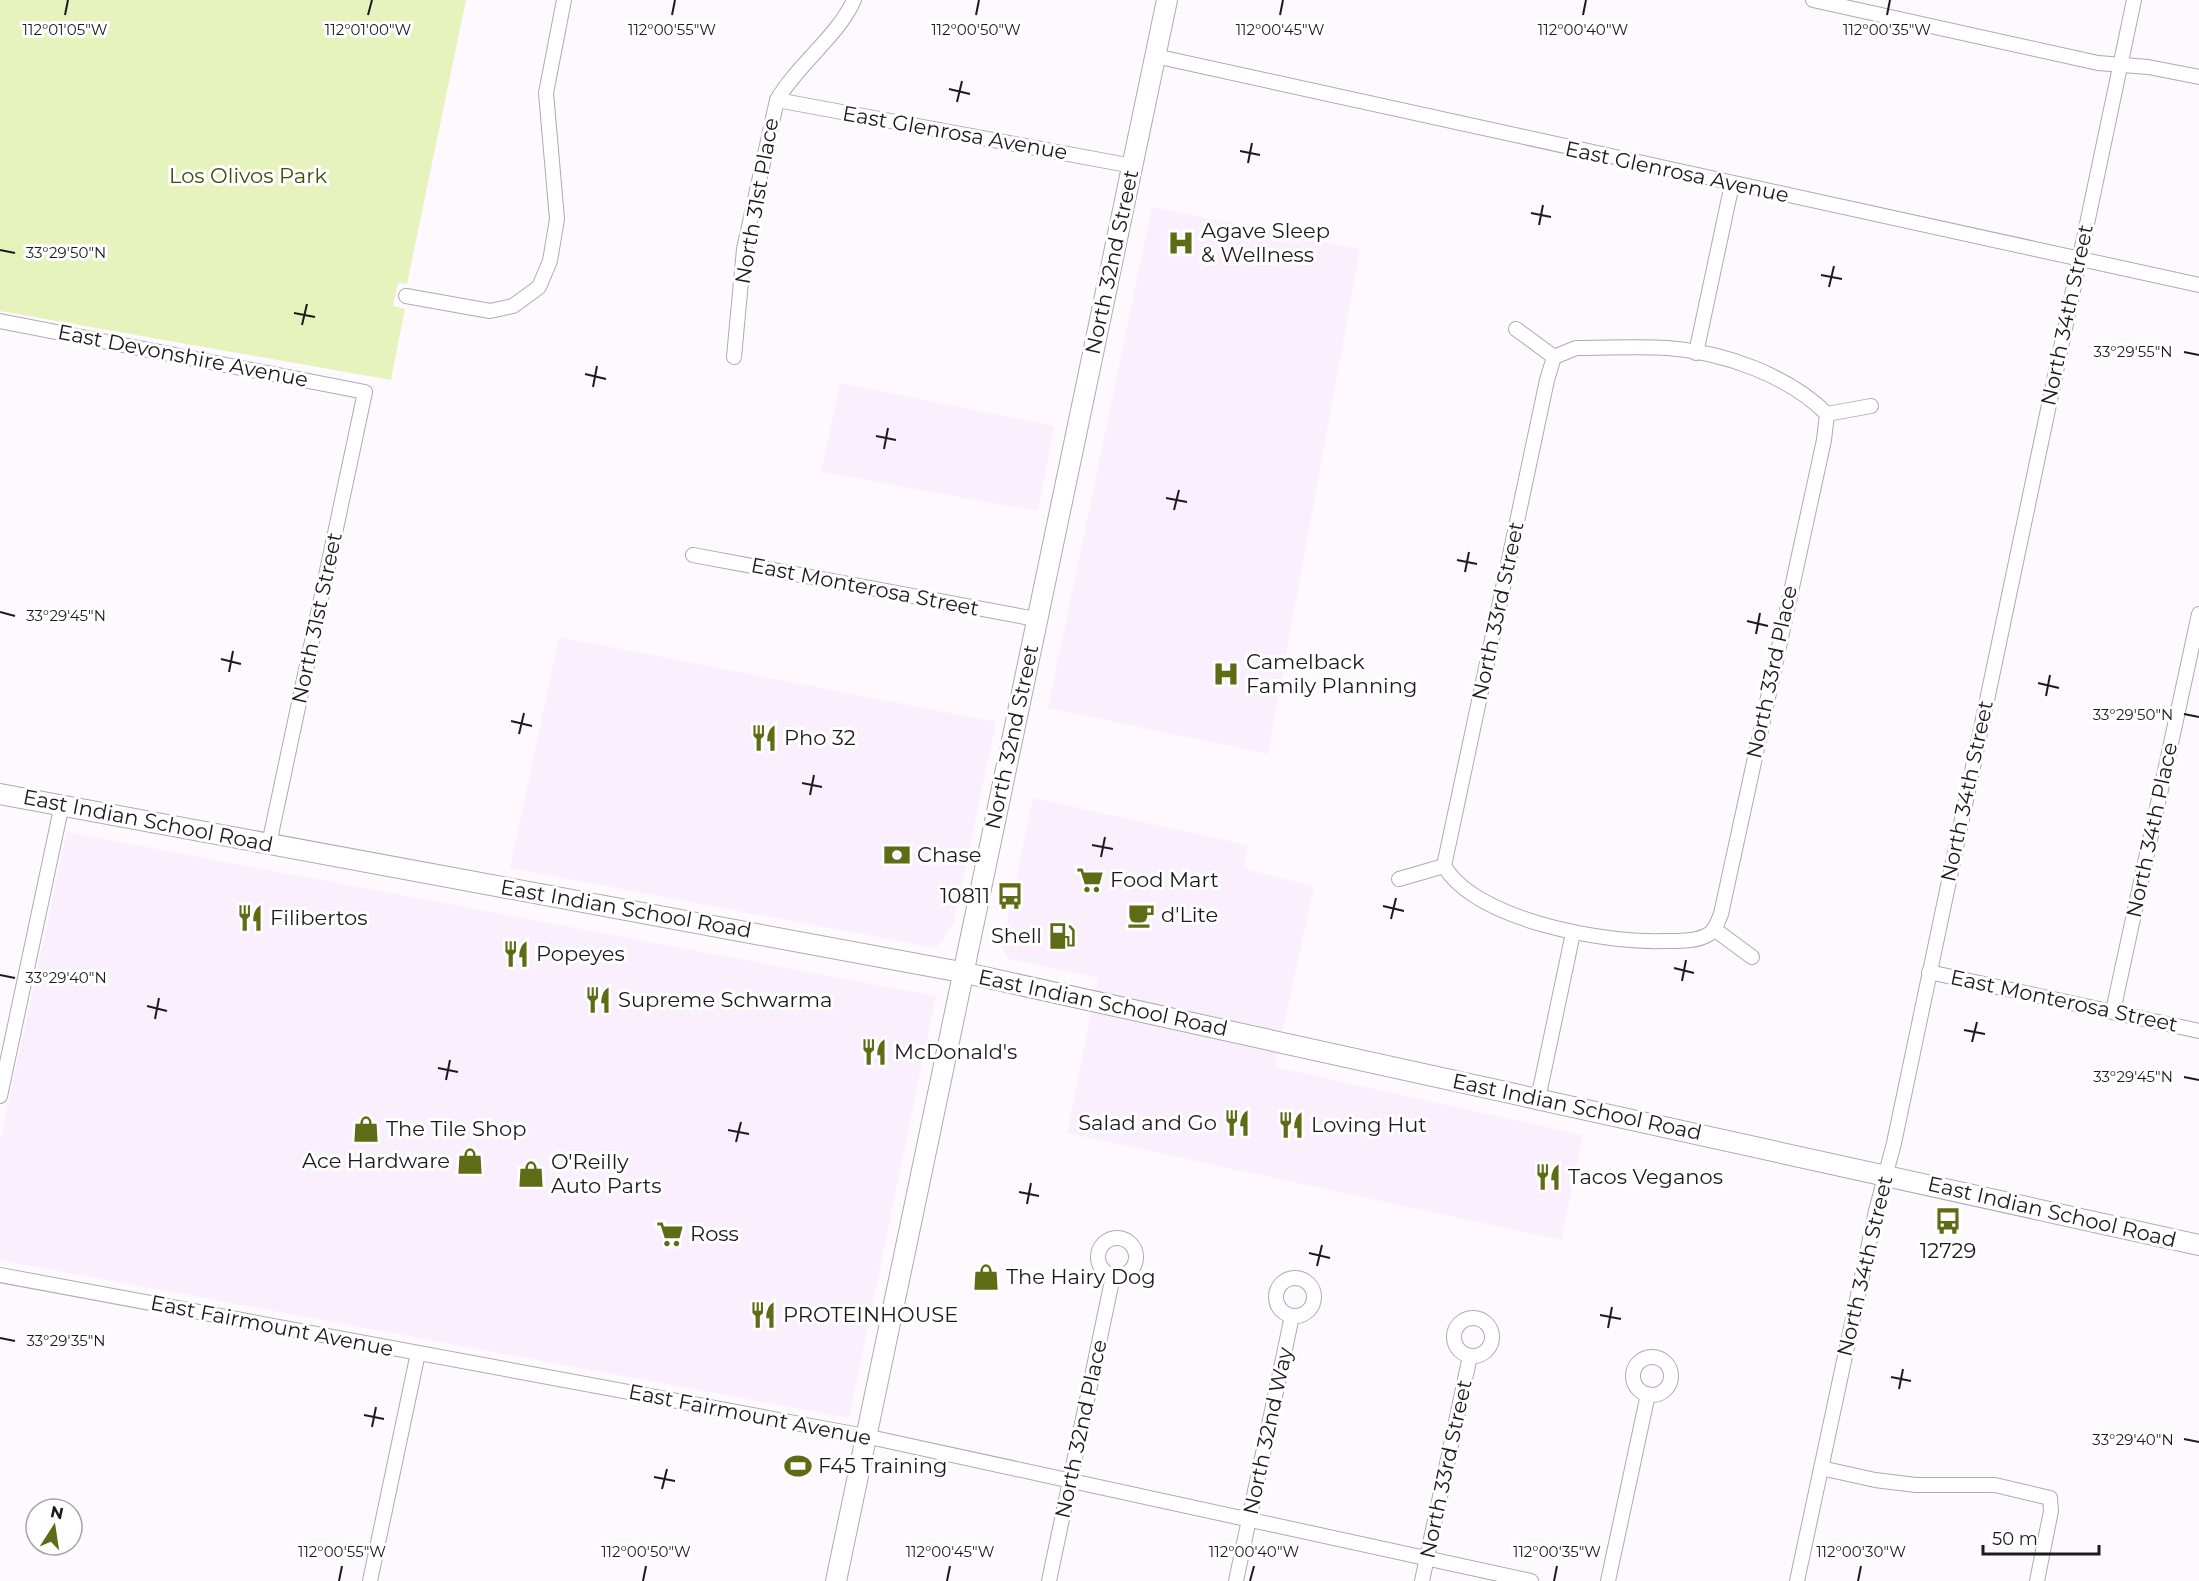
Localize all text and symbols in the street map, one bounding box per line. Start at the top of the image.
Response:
text: 112°01'05"W [23,20,108,39]
text: 112°01'00"W [325,20,412,39]
text: 112°00'55"W [628,20,716,39]
text: 112°00'50"W [931,20,1021,39]
text: 112°00'45"W [1236,20,1325,39]
text: 112°00'40"W [1538,20,1628,39]
text: 112°00'35"W [1843,20,1931,39]
street label: East Glenrosa Avenue [841,100,1070,165]
street label: North 31st Place [730,116,783,286]
street label: East Glenrosa Avenue [1563,136,1791,207]
park label: Los Olivos Park [169,163,327,188]
street label: North 32nd Street [1080,167,1143,357]
place label: Agave Sleep & Wellness [1201,218,1330,267]
street label: North 34th Street [2035,222,2098,408]
hospital icon: Agave Sleep & Wellness [1166,228,1196,258]
text: 33°29'50"N [26,243,106,262]
street label: East Devonshire Avenue [56,319,310,392]
text: 33°29'55"N [2094,342,2172,361]
street label: North 33rd Street [1466,519,1529,703]
street label: North 31st Street [286,530,347,706]
street label: East Monterosa Street [749,552,981,621]
street label: North 33rd Place [1741,583,1802,761]
text: 33°29'45"N [26,606,106,625]
street label: North 32nd Street [980,642,1043,832]
place label: Camelback Family Planning [1246,649,1417,698]
hospital icon: Camelback Family Planning [1211,659,1241,689]
street label: North 34th Street [1935,698,1998,884]
text: 33°29'50"N [2093,705,2173,724]
restaurant icon: Pho 32 [749,723,779,753]
place label: Pho 32 [784,725,856,750]
street label: North 34th Place [2121,740,2182,920]
street label: East Indian School Road [21,784,275,857]
bank icon: Chase [882,840,912,870]
place label: Chase [917,842,981,867]
supermarket icon: Food Mart [1075,865,1105,895]
place label: Food Mart [1110,867,1219,892]
street label: East Indian School Road [499,874,753,943]
bus stop icon: 10811 [995,881,1025,911]
place label: 10811 [940,883,990,908]
cafe icon: d'Lite [1126,900,1156,930]
place label: d'Lite [1161,902,1218,927]
restaurant icon: Filibertos [235,903,265,933]
place label: Filibertos [270,905,367,930]
fuel station icon: Shell [1047,921,1077,951]
place label: Shell [991,923,1042,948]
restaurant icon: Popeyes [501,939,531,969]
place label: Popeyes [536,941,625,966]
street label: East Indian School Road [976,964,1230,1041]
street label: East Monterosa Street [1948,964,2180,1037]
text: 33°29'40"N [25,968,107,987]
restaurant icon: Supreme Schwarma [583,985,613,1015]
place label: Supreme Schwarma [618,987,833,1012]
restaurant icon: McDonald's [859,1037,889,1067]
place label: McDonald's [894,1039,1017,1064]
text: 33°29'45"N [2093,1067,2173,1086]
street label: East Indian School Road [1450,1068,1704,1145]
restaurant icon: Salad and Go [1222,1108,1252,1138]
place label: Salad and Go [1078,1110,1217,1135]
restaurant icon: Loving Hut [1276,1110,1306,1140]
place label: Loving Hut [1311,1112,1427,1137]
shop icon: The Tile Shop [351,1114,381,1144]
place label: The Tile Shop [386,1116,527,1141]
shop icon: Ace Hardware [455,1146,485,1176]
place label: Ace Hardware [302,1148,450,1173]
place label: O'Reilly Auto Parts [551,1149,661,1198]
shop icon: O'Reilly Auto Parts [516,1159,546,1189]
restaurant icon: Tacos Veganos [1533,1162,1563,1192]
place label: Tacos Veganos [1568,1164,1723,1189]
street label: East Indian School Road [1925,1171,2179,1252]
street label: North 34th Street [1832,1173,1897,1359]
bus stop icon: 12729 [1933,1206,1963,1236]
supermarket icon: Ross [655,1219,685,1249]
place label: Ross [690,1221,739,1246]
place label: 12729 [1920,1238,1976,1263]
shop icon: The Hairy Dog [971,1262,1001,1292]
place label: The Hairy Dog [1006,1264,1156,1289]
street label: East Fairmount Avenue [149,1290,396,1361]
restaurant icon: PROTEINHOUSE [748,1300,778,1330]
place label: PROTEINHOUSE [783,1302,958,1327]
text: 33°29'35"N [26,1331,106,1350]
street label: North 32nd Place [1049,1337,1112,1521]
street label: North 32nd Way [1238,1344,1298,1517]
street label: North 33rd Street [1414,1377,1477,1561]
street label: East Fairmount Avenue [627,1379,874,1450]
text: 33°29'40"N [2092,1430,2174,1449]
sports icon: F45 Training [783,1451,813,1481]
place label: F45 Training [818,1453,947,1478]
north arrow [24,1497,84,1557]
text: N [49,1502,65,1523]
scale bar [1983,1518,2098,1556]
text: 50 m [1992,1528,2038,1550]
text: 112°00'55"W [298,1542,386,1561]
text: 112°00'50"W [601,1542,691,1561]
text: 112°00'45"W [906,1542,995,1561]
text: 112°00'40"W [1209,1542,1299,1561]
text: 112°00'35"W [1513,1542,1601,1561]
text: 112°00'30"W [1816,1542,1906,1561]

